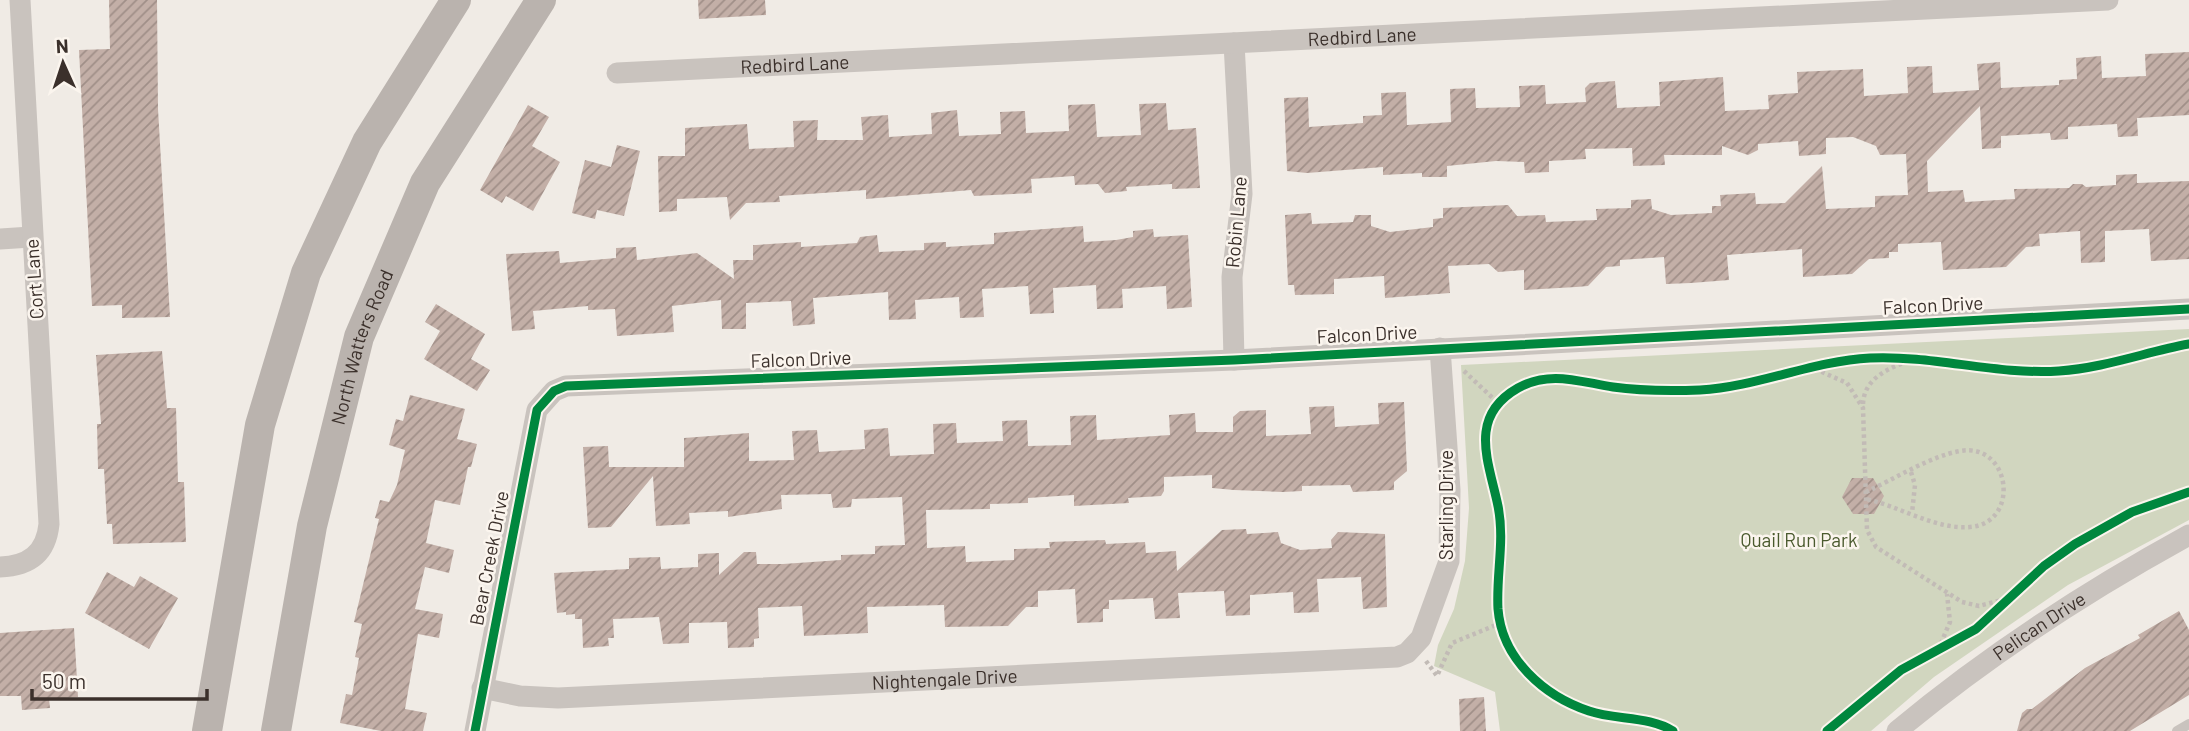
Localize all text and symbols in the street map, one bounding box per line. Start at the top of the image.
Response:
street label: Redbird Lane [1307,22,1417,50]
north arrow [28,28,98,98]
text: N [55,34,69,57]
street label: Redbird Lane [740,50,850,78]
street label: Robin Lane [1220,175,1251,269]
street label: Cort Lane [19,238,48,320]
street label: North Watters Road [326,266,398,427]
street label: Falcon Drive [1882,290,1984,319]
street label: Falcon Drive [1316,319,1418,348]
street label: Falcon Drive [750,345,852,372]
street label: Starling Drive [1434,450,1457,560]
street label: Bear Creek Drive [464,489,513,627]
park label: Quail Run Park [1740,528,1858,551]
street label: Pelican Drive [1988,586,2089,664]
scale bar [32,658,206,702]
street label: Nightengale Drive [871,664,1018,694]
text: 50 m [42,668,86,693]

